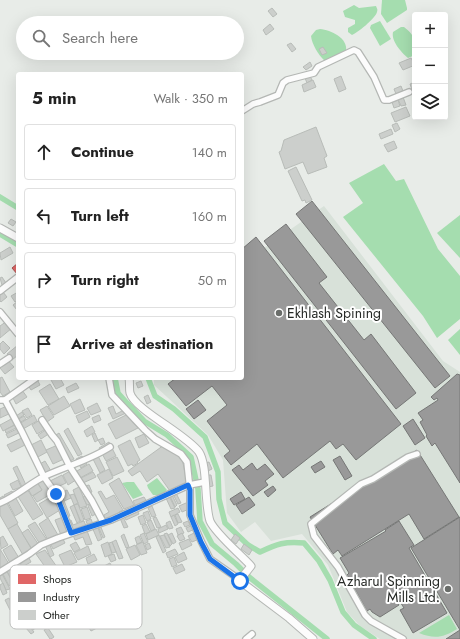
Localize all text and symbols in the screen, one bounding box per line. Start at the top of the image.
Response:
map controls [412,12,448,120]
button: + [412,12,448,48]
search box [16,16,244,60]
icon: search [30,27,52,49]
text: Search here [62,27,138,49]
button: − [412,48,448,84]
button: layers [412,84,448,120]
text: 5 min [32,86,76,110]
text: Walk · 350 m [153,89,228,108]
icon: ahead [33,141,55,163]
text: Continue [71,141,134,163]
text: 140 m [192,143,227,162]
icon: left [33,205,55,227]
text: Turn left [71,205,129,227]
text: 160 m [192,207,227,226]
icon: right [33,269,55,291]
text: Turn right [71,269,139,291]
text: 50 m [198,271,227,290]
place label: Ekhlash Spining [287,303,381,323]
marker: Ekhlash Spining [274,308,284,318]
icon: arrive [33,333,55,355]
text: Arrive at destination [71,333,213,355]
route end [47,485,65,503]
legend [10,565,142,629]
text: Shops [43,571,72,587]
place label: Azharul Spinning Mills Ltd. [337,571,440,607]
route start [231,572,249,590]
marker: Azharul Spinning Mills Ltd. [443,584,453,594]
text: Industry [43,589,80,605]
text: Other [43,607,70,623]

